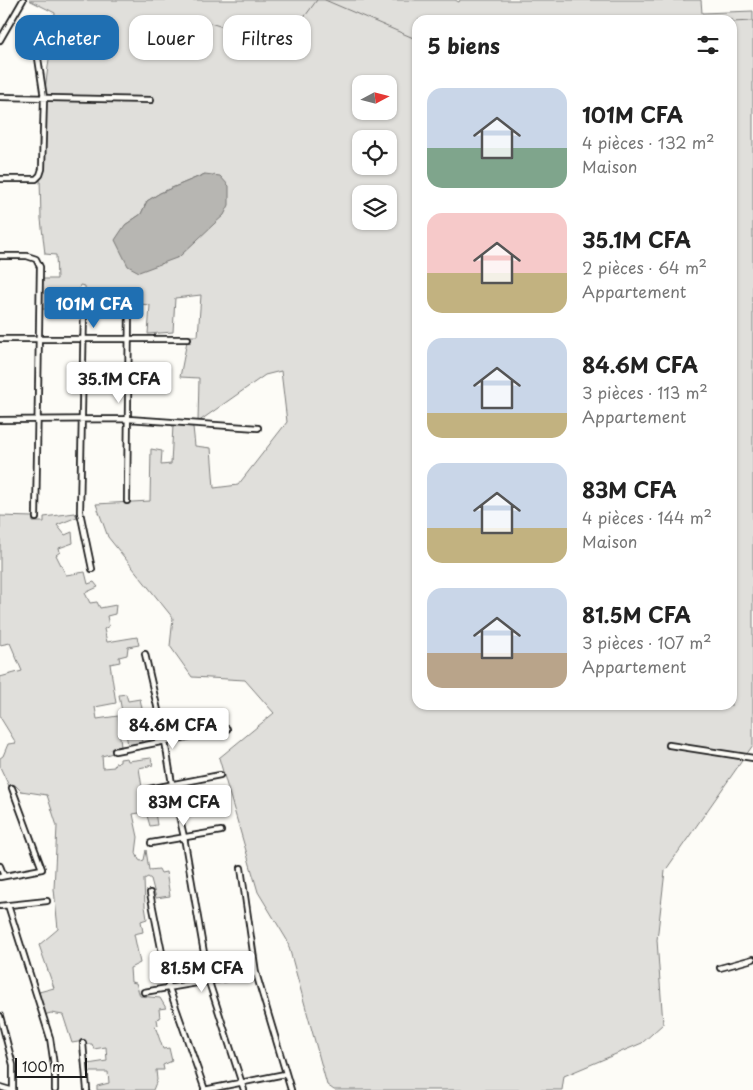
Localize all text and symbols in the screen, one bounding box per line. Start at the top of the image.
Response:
chip: Acheter [15,15,119,60]
chip: Louer [129,15,213,60]
chip: Filtres [223,15,311,60]
text: 5 biens [427,29,500,61]
icon: filters [694,31,722,59]
north arrow [352,75,398,120]
map controls [352,75,397,230]
text: 101M CFA [582,98,683,130]
icon: home [467,108,527,168]
button: locate [352,130,397,175]
text: 4 pièces · 132 m² [582,130,715,154]
text: Maison [582,154,637,178]
button: layers [352,185,397,230]
text: 35.1M CFA [582,223,691,255]
icon: home [467,233,527,293]
text: 2 pièces · 64 m² [582,255,707,279]
text: Appartement [582,279,686,303]
pin: 101M CFA [42,286,146,329]
text: 101M CFA [55,291,133,315]
text: 84.6M CFA [582,348,698,380]
icon: home [467,358,527,418]
pin: 35.1M CFA [62,362,176,404]
text: 35.1M CFA [77,366,161,390]
text: 3 pièces · 113 m² [582,380,708,404]
text: Appartement [582,404,686,428]
text: 83M CFA [582,473,677,505]
icon: home [467,483,527,543]
text: 4 pièces · 144 m² [582,505,712,529]
text: Maison [582,529,637,553]
text: 81.5M CFA [582,598,691,630]
icon: home [467,608,527,668]
text: 3 pièces · 107 m² [582,630,712,654]
text: Appartement [582,654,686,678]
pin: 84.6M CFA [116,708,230,750]
text: 84.6M CFA [129,712,217,736]
pin: 83M CFA [138,784,230,827]
text: 83M CFA [148,789,220,813]
pin: 81.5M CFA [145,950,259,993]
text: 81.5M CFA [160,955,244,979]
scale bar [15,1055,88,1078]
text: 100 m [22,1056,65,1077]

